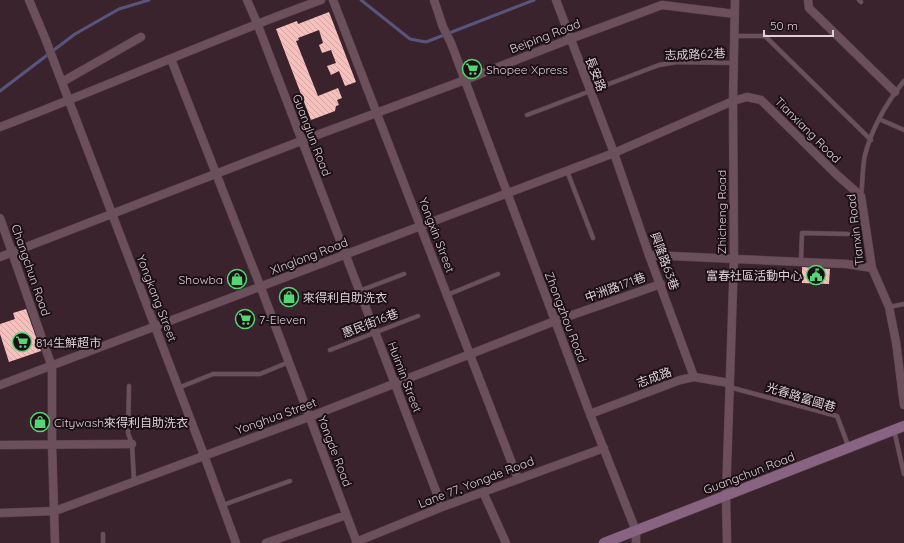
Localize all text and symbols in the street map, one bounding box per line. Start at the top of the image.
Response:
scale bar [764,12,833,38]
street label: Beiping Road [508,16,582,56]
text: 50 m [770,18,798,33]
street label: 志成路62巷 [664,45,726,63]
street label: 長安路 [583,55,609,93]
supermarket icon: Shopee Xpress [461,58,483,80]
place label: Shopee Xpress [486,62,568,77]
street label: Guanglun Road [290,92,334,178]
street label: Tianxiang Road [772,94,844,166]
street label: Zhicheng Road [714,170,729,254]
street label: Tianxin Road [843,193,867,267]
street label: Yongxin Street [416,195,458,275]
street label: Changchun Road [8,222,54,318]
street label: 興隆路63巷 [648,230,682,292]
street label: XInglong Road [268,234,350,278]
street label: Yongkang Street [134,252,180,344]
public building icon: 富春社區活動中心 [805,264,827,286]
shop icon: Showba [226,268,248,290]
place label: 富春社區活動中心 [706,268,802,283]
street label: 中洲路171巷 [583,269,647,305]
street label: Zhongzhou Road [542,270,590,364]
place label: Showba [179,272,223,287]
shop icon: 來得利自助洗衣 [278,286,300,308]
place label: 來得利自助洗衣 [303,290,387,305]
street label: 惠民街16巷 [340,305,400,341]
supermarket icon: 7-Eleven [234,308,256,330]
place label: 7-Eleven [259,312,306,327]
supermarket icon: 814生鮮超市 [11,331,33,353]
place label: 814生鮮超市 [36,335,101,350]
street label: Huimin Street [385,340,425,414]
street label: 志成路 [635,364,673,390]
street label: 光春路富國巷 [764,379,838,415]
street label: Yonghua Street [234,394,318,438]
shop icon: Citywash來得利自助洗衣 [29,411,51,433]
street label: Yongde Road [315,413,355,489]
place label: Citywash來得利自助洗衣 [54,415,188,430]
street label: Guangchun Road [701,449,797,497]
street label: Lane 77, Yongde Road [416,453,536,511]

